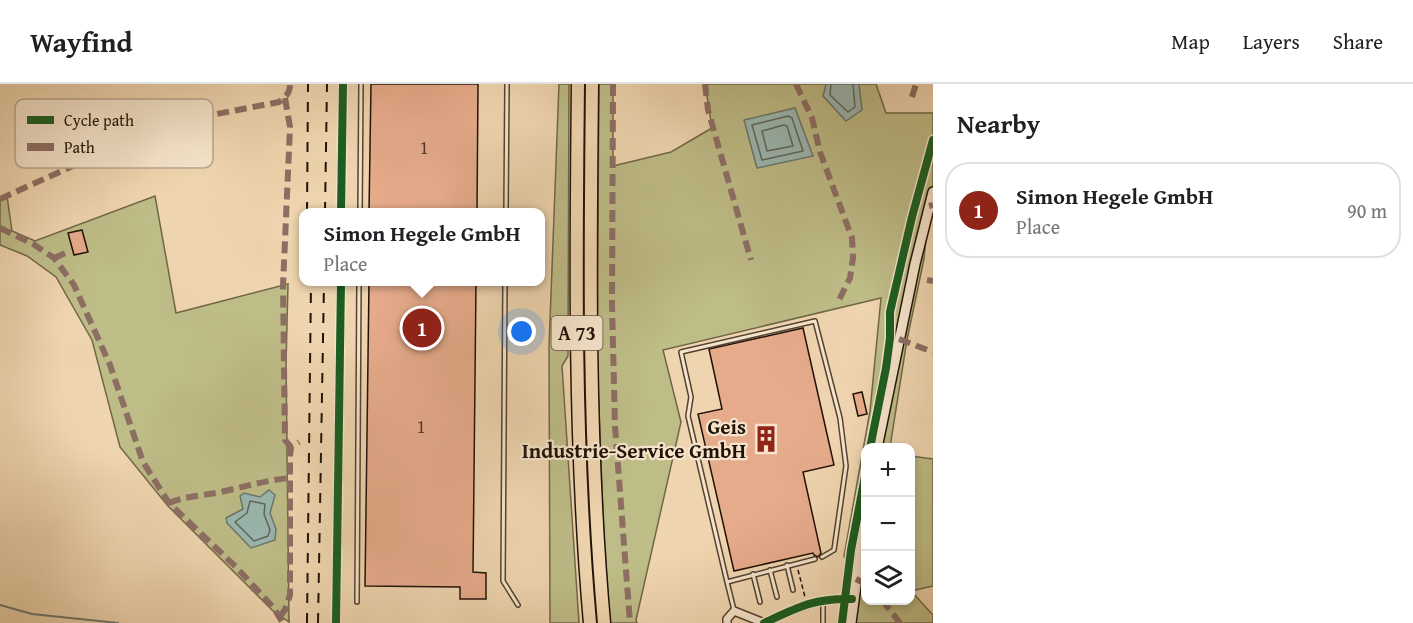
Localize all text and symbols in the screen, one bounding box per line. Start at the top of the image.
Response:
text: Wayfind [30,21,132,62]
text: Map [1171,26,1210,57]
text: Layers [1243,26,1300,57]
text: Share [1333,26,1383,57]
legend [15,99,213,168]
text: Nearby [957,104,1040,143]
text: Cycle path [64,108,134,132]
house number: 1 [420,134,428,161]
text: Path [64,135,95,159]
text: Simon Hegele GmbH [1016,180,1213,212]
text: 1 [973,196,984,225]
text: 90 m [1347,196,1387,225]
popup [299,208,545,286]
text: Place [1016,212,1060,241]
text: Simon Hegele GmbH [323,217,521,249]
text: Place [323,249,367,278]
pin: 1 [402,306,442,350]
road number: A 73 [552,316,602,350]
your location [507,317,536,346]
place label: Geis Industrie-Service GmbH [522,411,746,466]
house number: 1 [417,413,425,440]
building icon: Geis Industrie-Service GmbH [751,424,781,454]
map controls [861,443,915,605]
button: + [861,443,915,497]
button: − [861,497,915,551]
button: layers [861,551,915,605]

